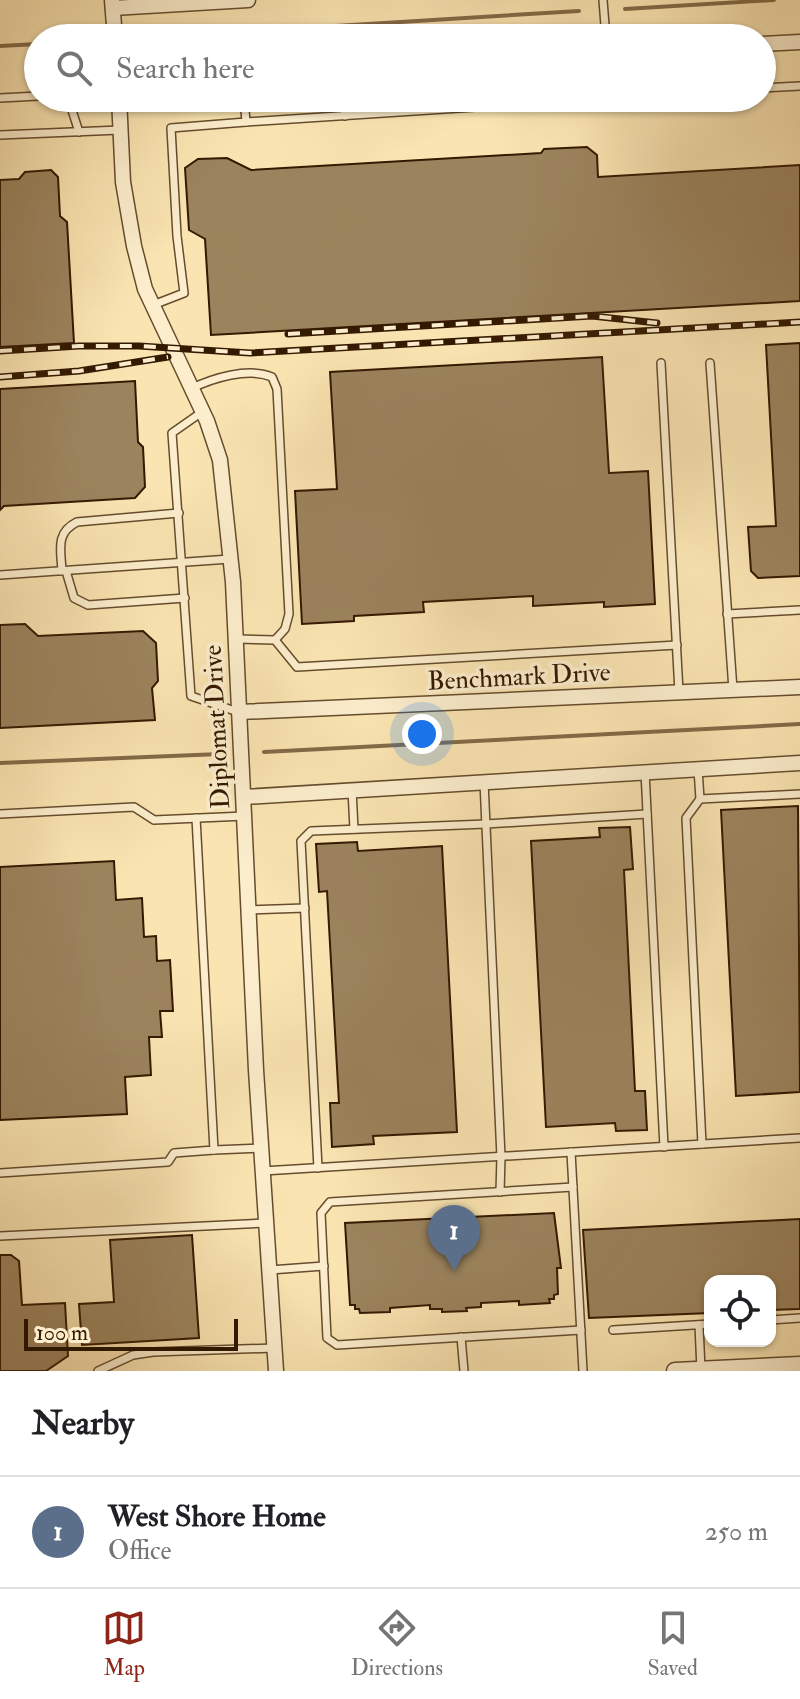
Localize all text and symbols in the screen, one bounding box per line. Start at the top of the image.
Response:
search box [24,24,776,112]
icon: search [52,46,96,90]
text: Search here [116,50,255,87]
street label: Diplomat Drive [197,644,238,810]
street label: Benchmark Drive [427,656,612,698]
your location [402,714,442,754]
pin: 1 [428,1205,480,1271]
map controls [704,1275,776,1347]
button: locate [704,1275,776,1347]
scale bar [24,1315,238,1351]
text: 100 m [36,1319,88,1347]
text: Nearby [32,1402,134,1445]
text: West Shore Home [108,1498,326,1535]
text: 1 [53,1516,63,1548]
text: 250 m [705,1516,768,1548]
text: Office [108,1535,171,1567]
tab: Map [102,1606,146,1682]
tab: Directions [351,1606,443,1682]
tab: Saved [648,1606,698,1682]

